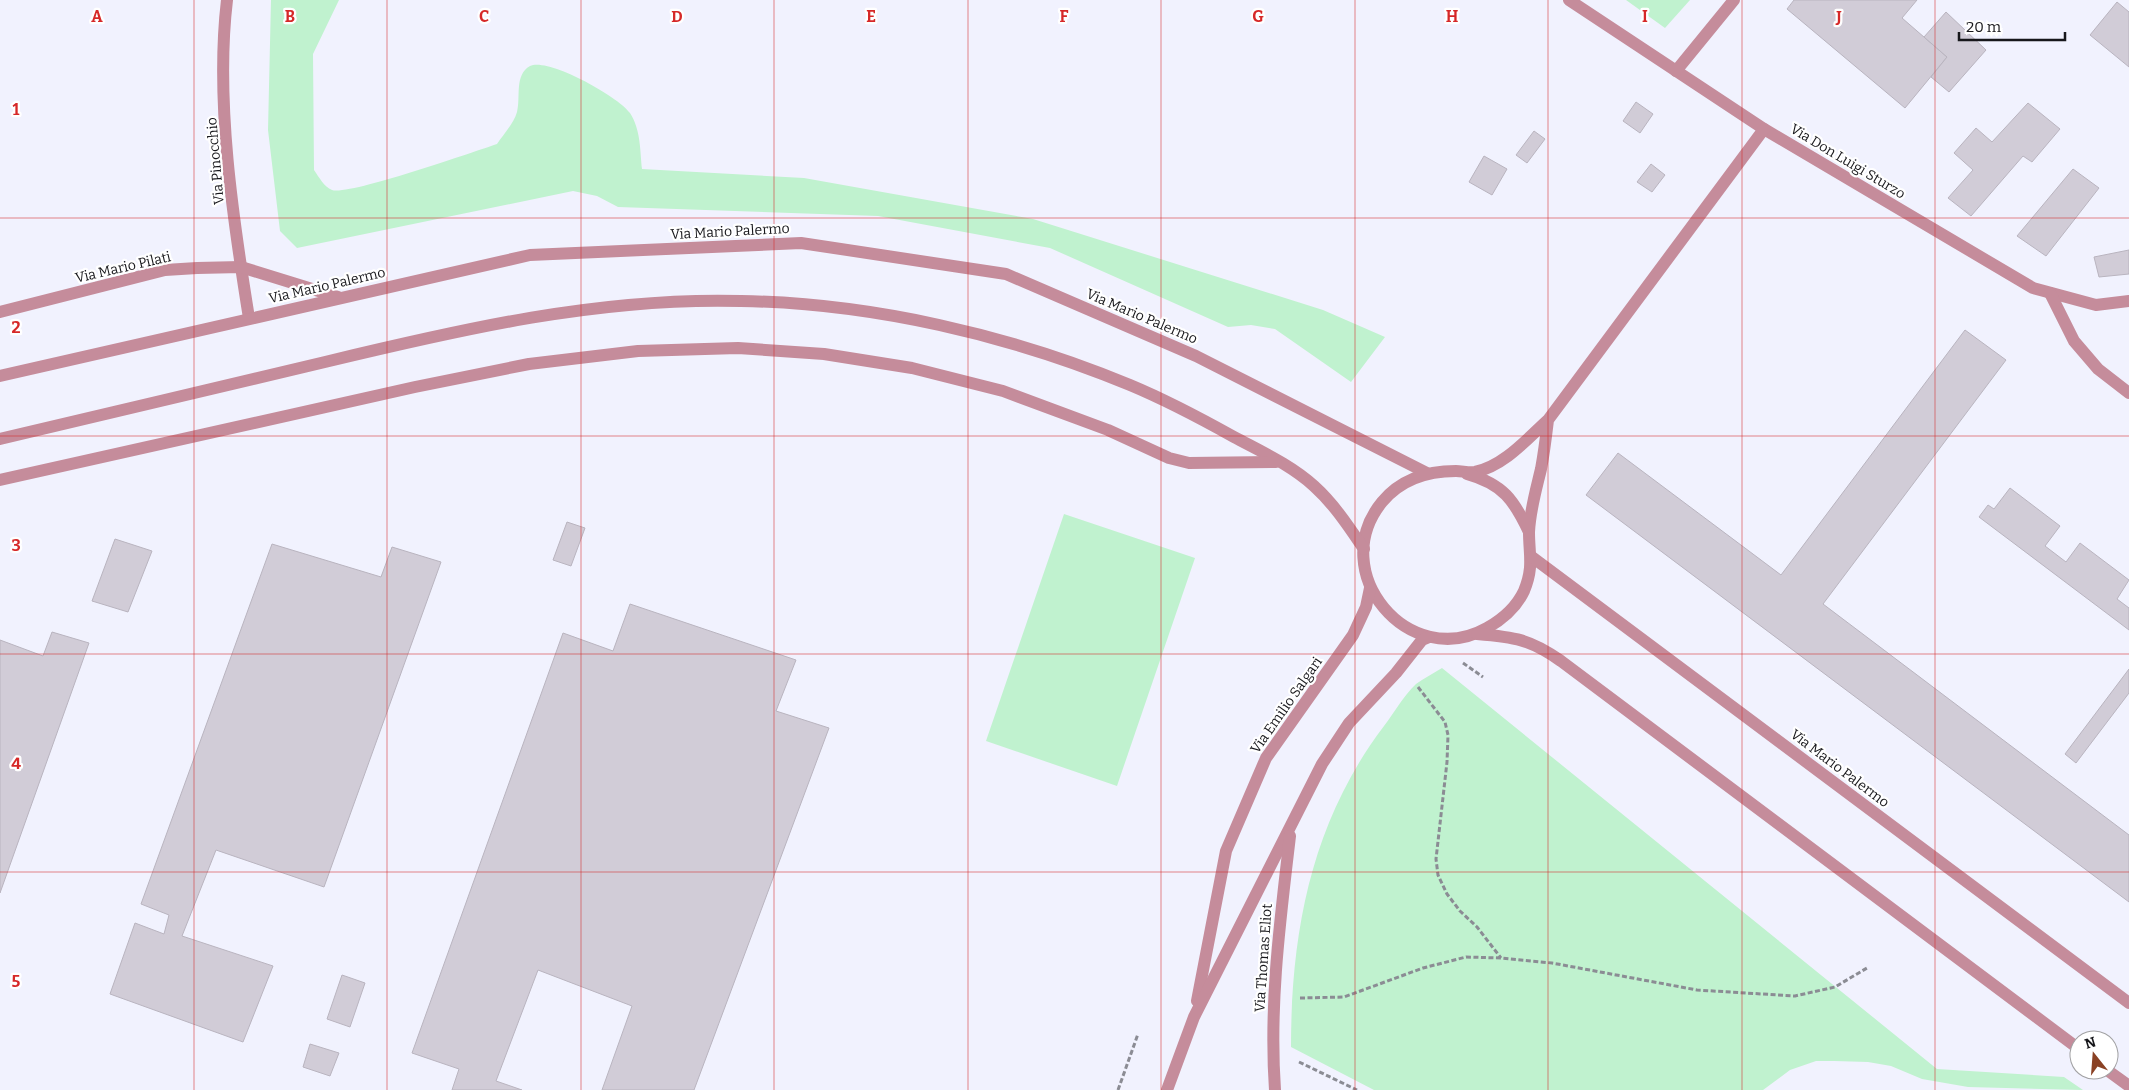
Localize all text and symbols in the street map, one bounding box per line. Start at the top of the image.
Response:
text: A [91,7,103,26]
text: B [285,7,295,26]
text: C [479,7,489,26]
text: D [671,7,683,26]
text: E [866,7,876,26]
text: F [1060,7,1069,26]
text: G [1252,7,1264,26]
text: H [1446,7,1459,26]
text: I [1642,7,1648,26]
text: J [1835,7,1842,26]
scale bar [1959,10,2065,42]
text: 20 m [1966,18,2002,36]
text: 1 [13,100,20,119]
street label: Via Pinocchio [203,117,228,205]
street label: Via Don Luigi Sturzo [1787,120,1908,202]
street label: Via Mario Palermo [670,220,790,243]
street label: Via Mario Pilati [74,248,173,287]
street label: Via Mario Palermo [267,264,387,307]
street label: Via Mario Palermo [1084,285,1200,348]
text: 2 [11,318,21,337]
text: 3 [11,536,21,555]
street label: Via Emilio Salgari [1247,654,1326,757]
street label: Via Mario Palermo [1787,726,1892,811]
text: 4 [11,754,21,773]
street label: Via Thomas Eliot [1251,903,1276,1013]
text: 5 [12,972,21,991]
north arrow [2069,1030,2119,1080]
text: N [2083,1033,2098,1053]

